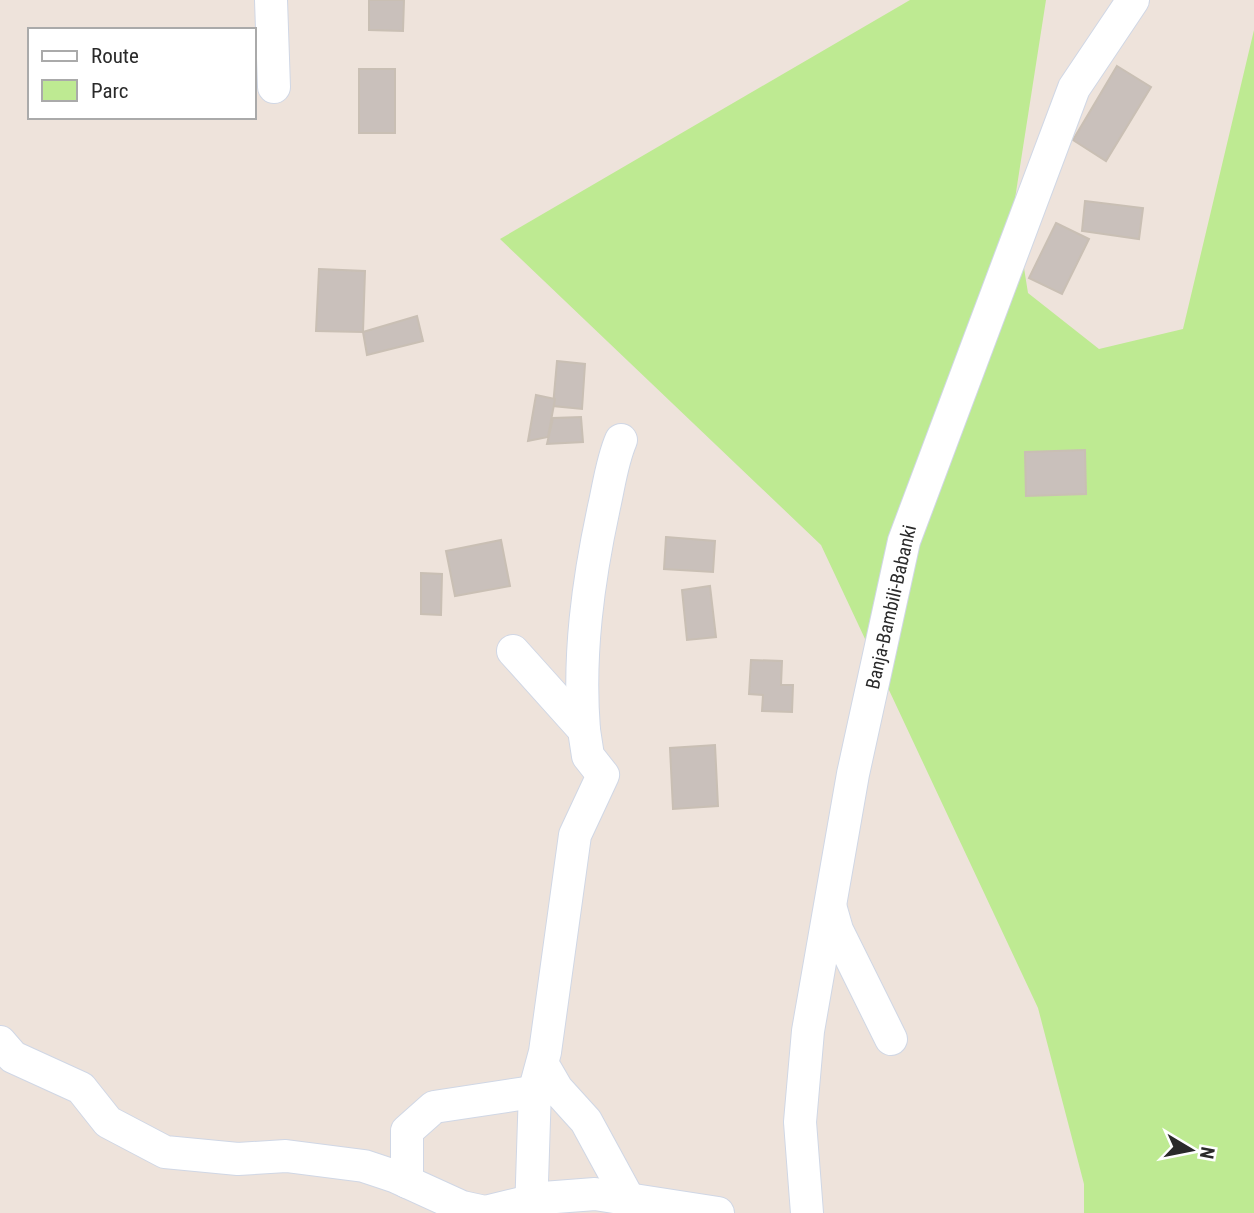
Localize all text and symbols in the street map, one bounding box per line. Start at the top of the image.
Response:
legend [28,28,256,119]
text: Route [91,44,139,68]
text: Parc [91,79,129,103]
street label: Banja-Bambili-Babanki [861,523,921,691]
north arrow [1156,1115,1226,1185]
text: N [1195,1145,1220,1161]

